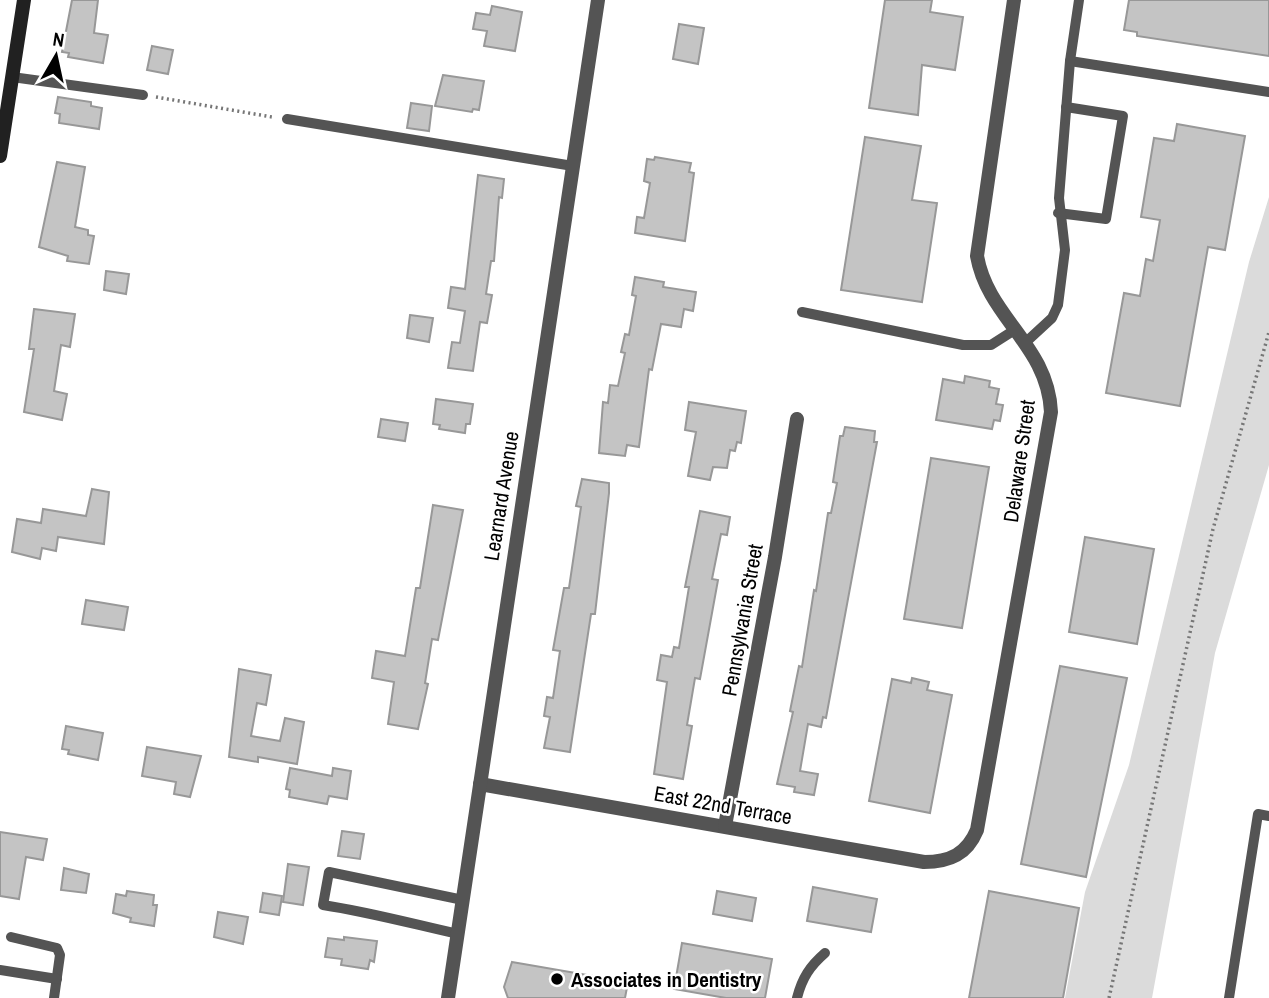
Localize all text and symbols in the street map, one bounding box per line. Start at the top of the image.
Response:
north arrow [21,21,91,91]
text: N [51,25,66,53]
street label: Delaware Street [996,398,1042,524]
street label: Learnard Avenue [476,429,526,563]
street label: Pennsylvania Street [714,541,770,698]
street label: East 22nd Terrace [652,779,794,831]
place label: Associates in Dentistry [571,965,762,994]
marker: Associates in Dentistry [549,971,565,987]

